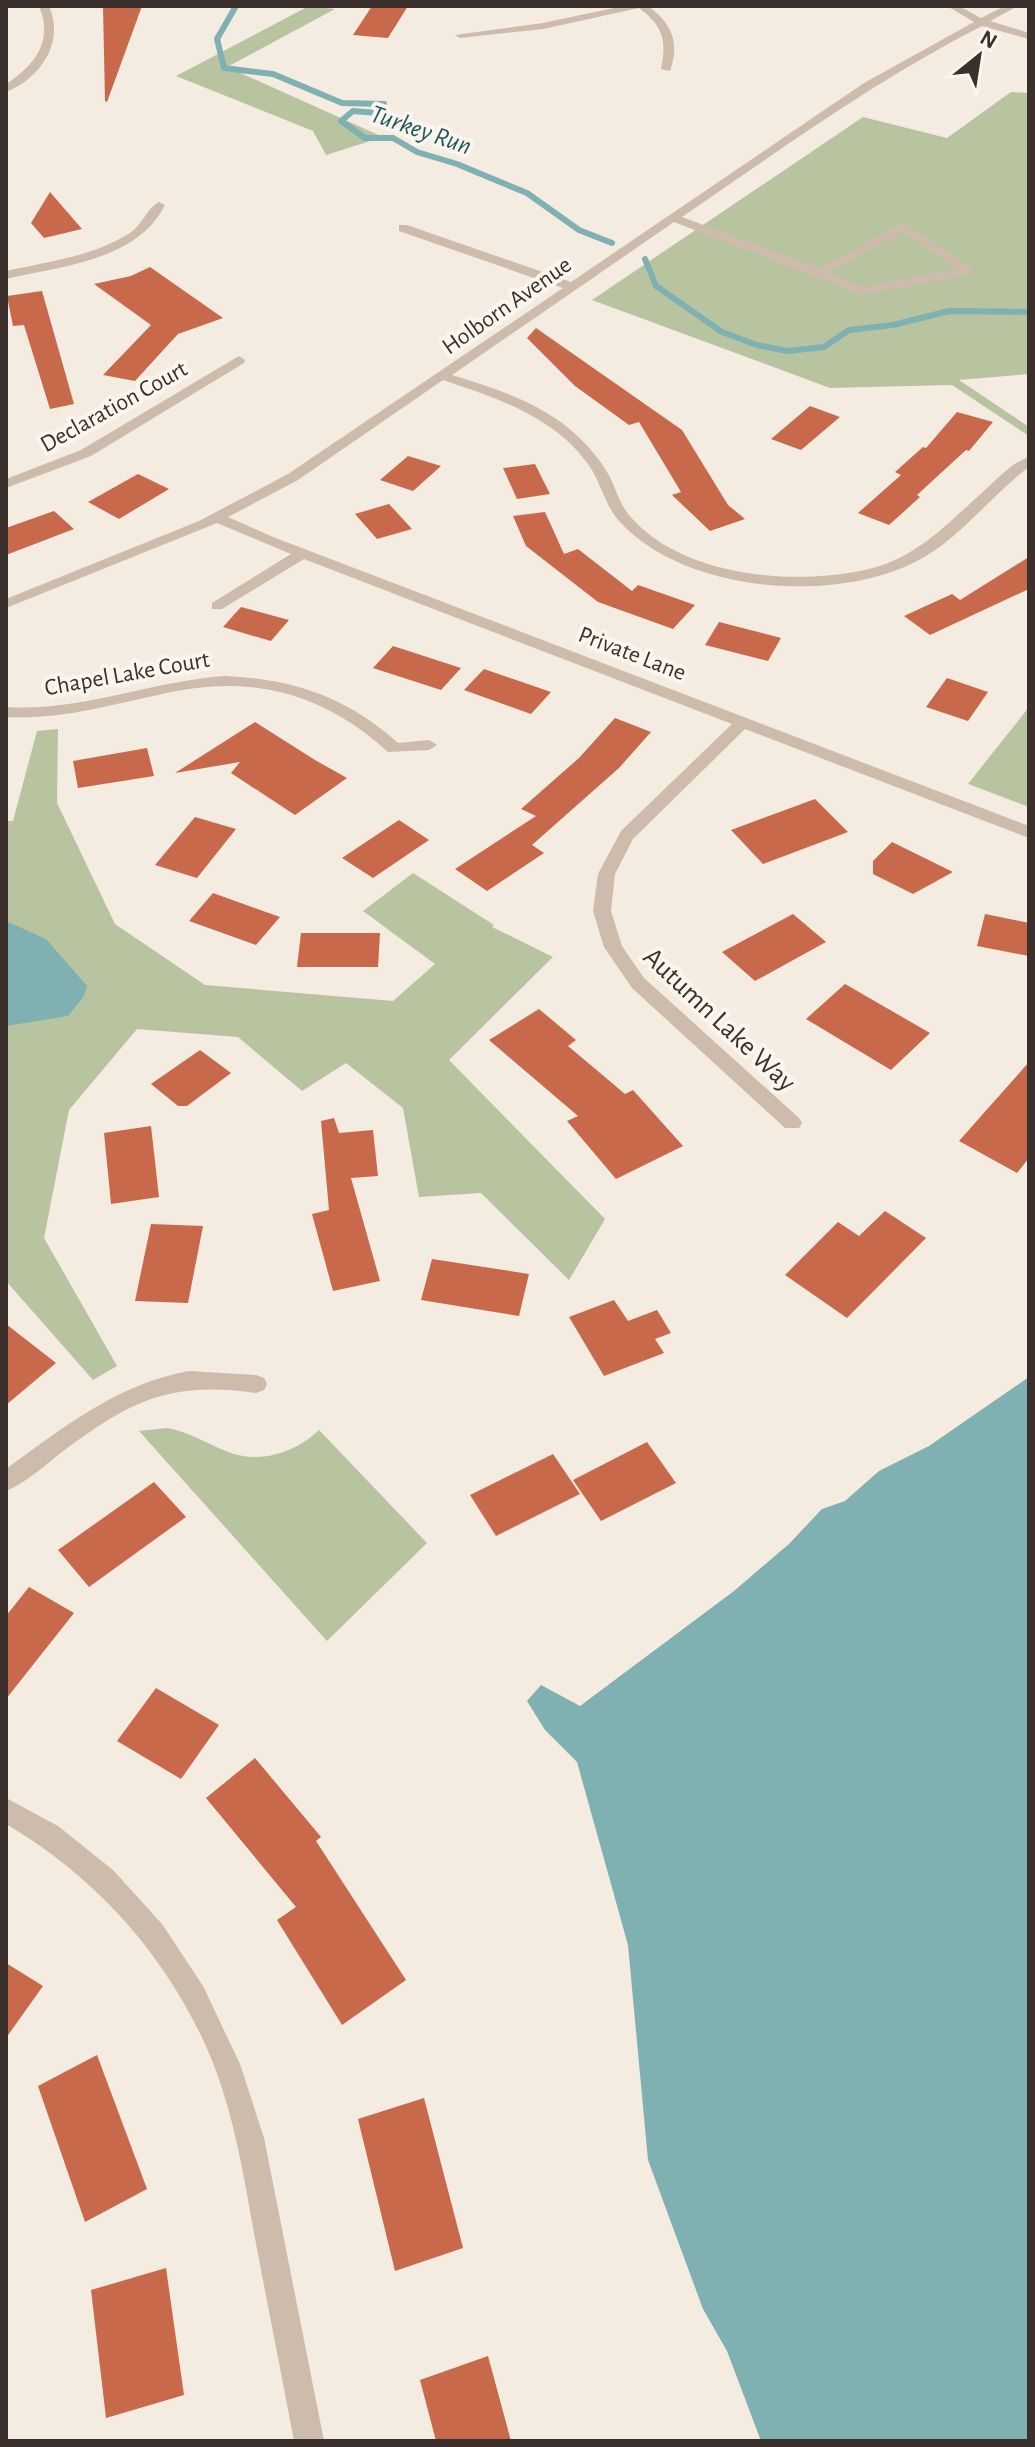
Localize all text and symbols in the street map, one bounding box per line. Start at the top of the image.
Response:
north arrow [939,16,1019,96]
text: N [976,26,1001,53]
water label: Turkey Run [367,101,475,159]
street label: Holborn Avenue [438,253,576,359]
street label: Declaration Court [37,357,192,457]
street label: Private Lane [575,623,689,685]
street label: Chapel Lake Court [43,648,212,700]
street label: Autumn Lake Way [638,943,800,1097]

